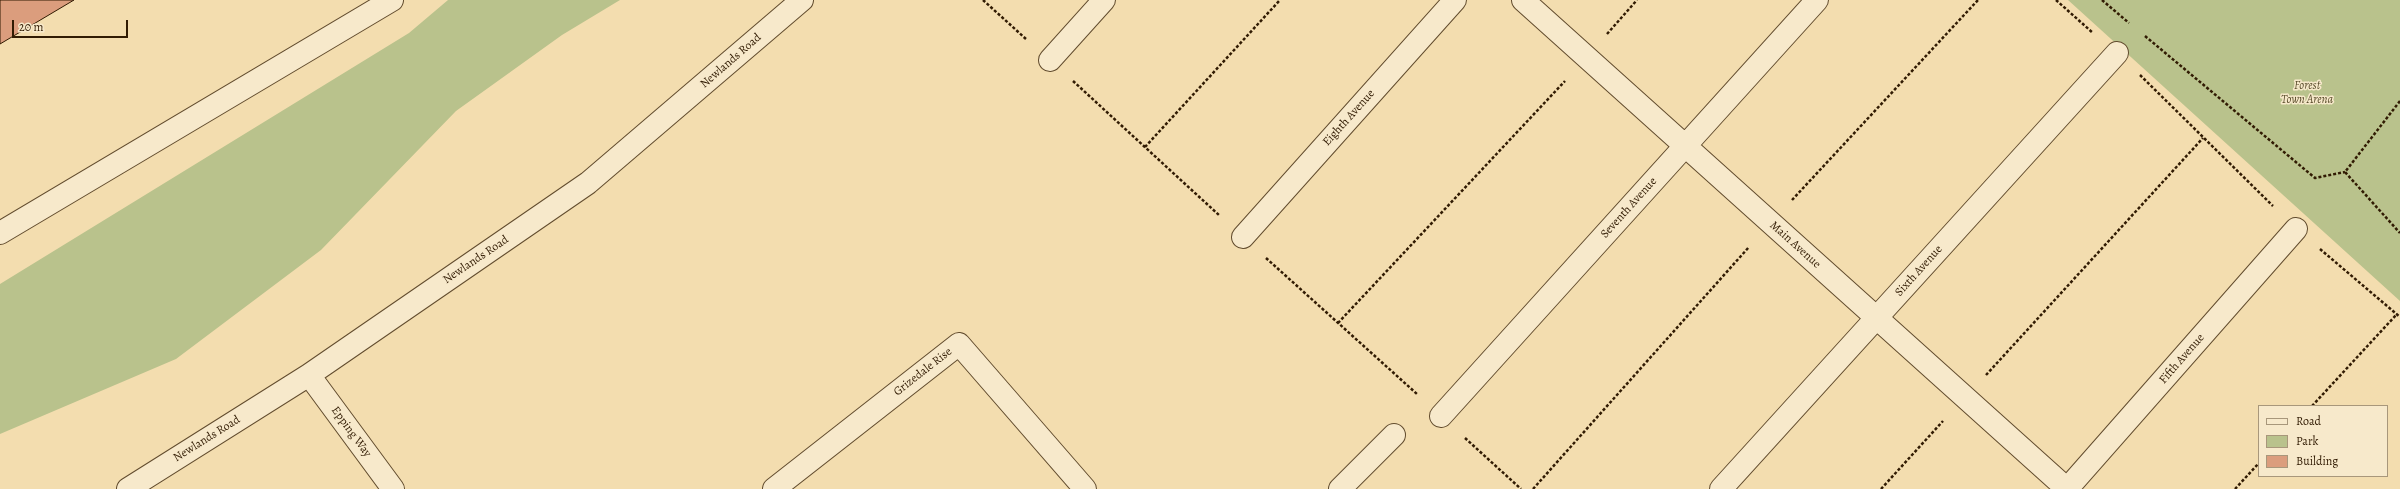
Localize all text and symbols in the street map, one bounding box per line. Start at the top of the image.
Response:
scale bar [14,12,130,38]
text: 20 m [19,19,43,35]
street label: Newlands Road [698,31,764,91]
park label: Forest Town Arena [2281,79,2333,107]
street label: Eighth Avenue [1320,87,1378,149]
street label: Seventh Avenue [1598,175,1660,241]
street label: Main Avenue [1767,218,1823,272]
street label: Newlands Road [440,233,512,287]
street label: Sixth Avenue [1892,242,1946,300]
street label: Fifth Avenue [2156,331,2208,387]
street label: Grizedale Rise [891,345,955,399]
street label: Epping Way [328,404,374,460]
legend [2258,405,2388,477]
street label: Newlands Road [171,413,243,465]
text: Road [2296,413,2321,429]
text: Park [2296,433,2319,449]
text: Building [2296,453,2338,469]

